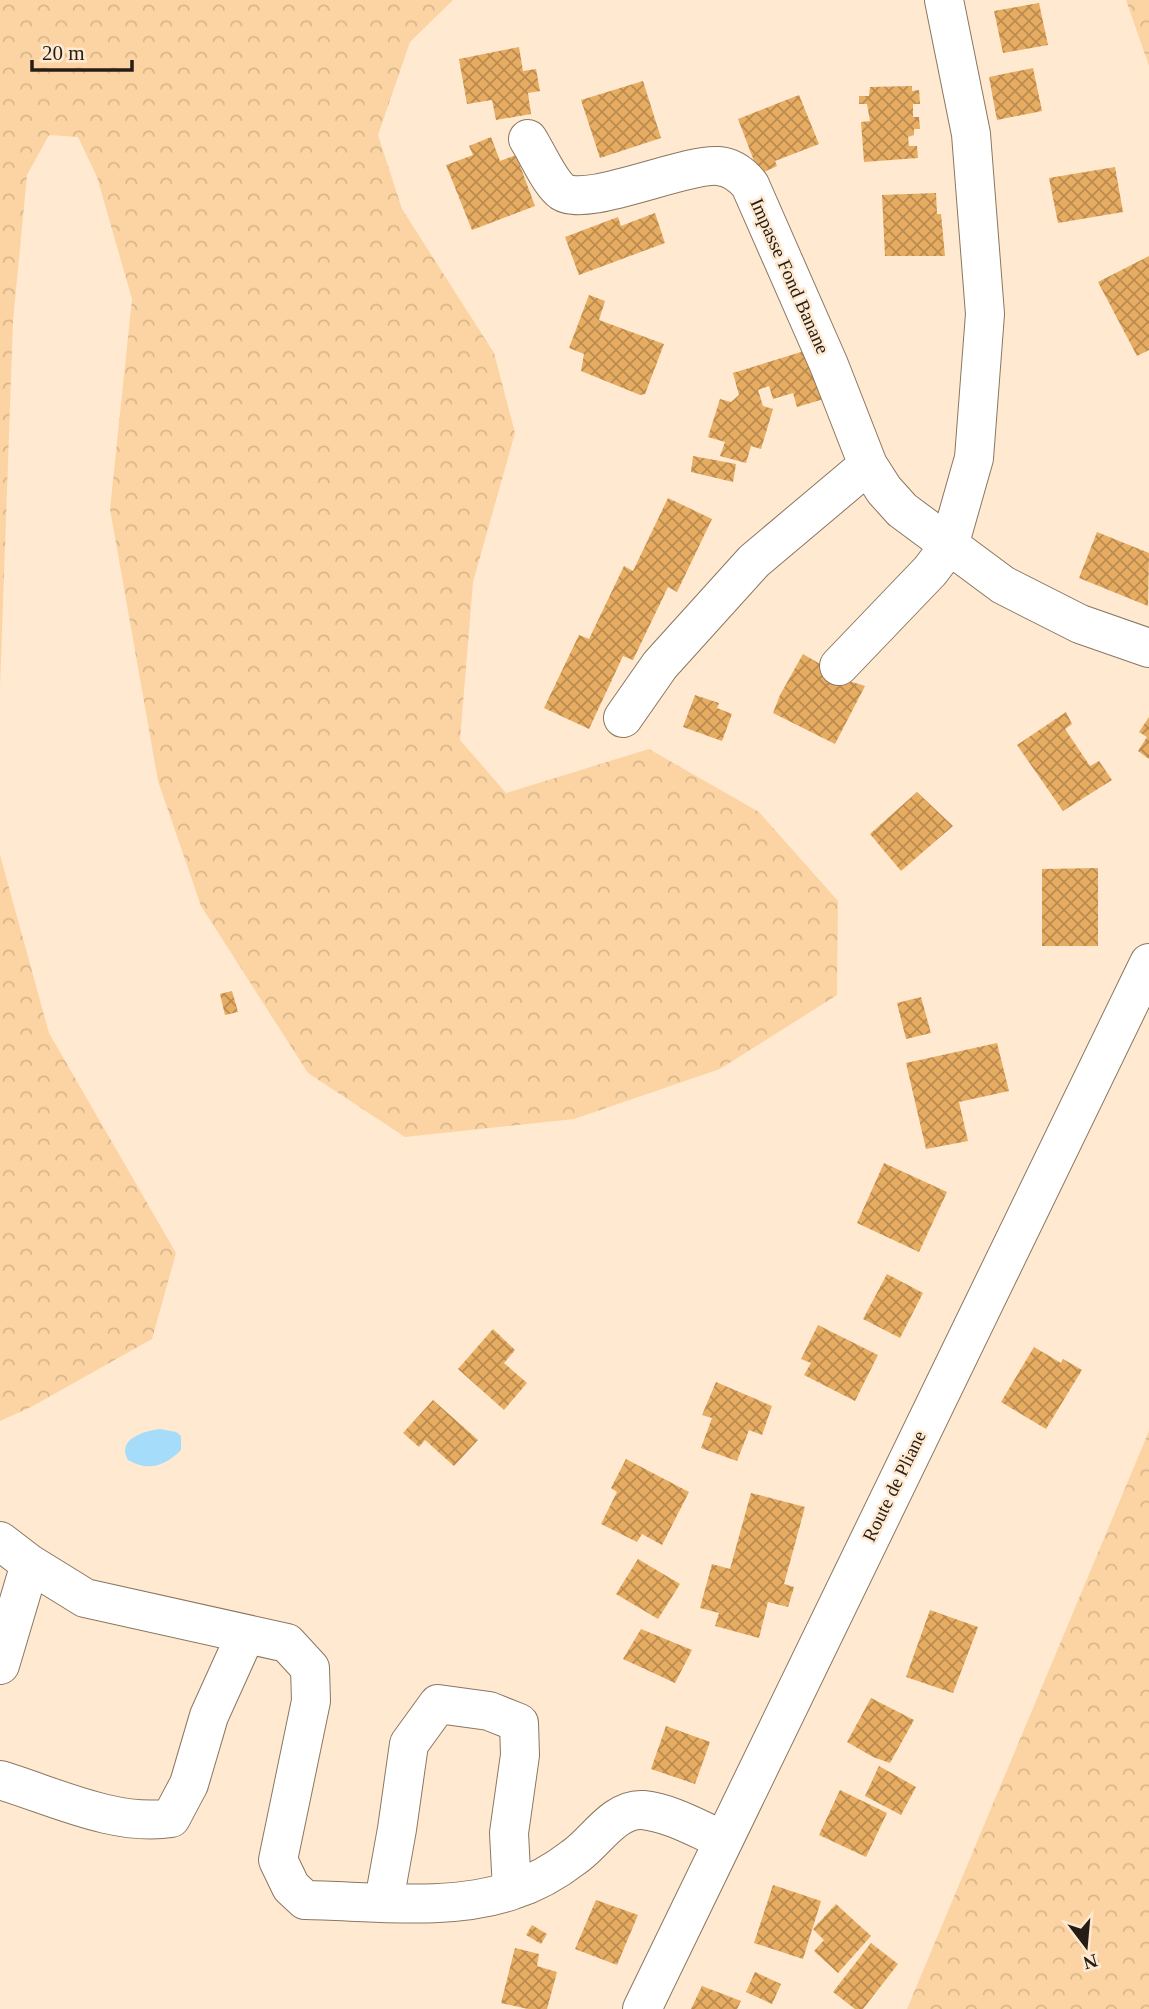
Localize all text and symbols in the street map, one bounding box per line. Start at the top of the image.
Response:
scale bar [32,28,131,72]
text: 20 m [42,41,85,65]
street label: Impasse Fond Banane [746,195,834,357]
street label: Route de Pliane [858,1427,930,1545]
north arrow [1051,1911,1121,1981]
text: N [1081,1950,1100,1974]

